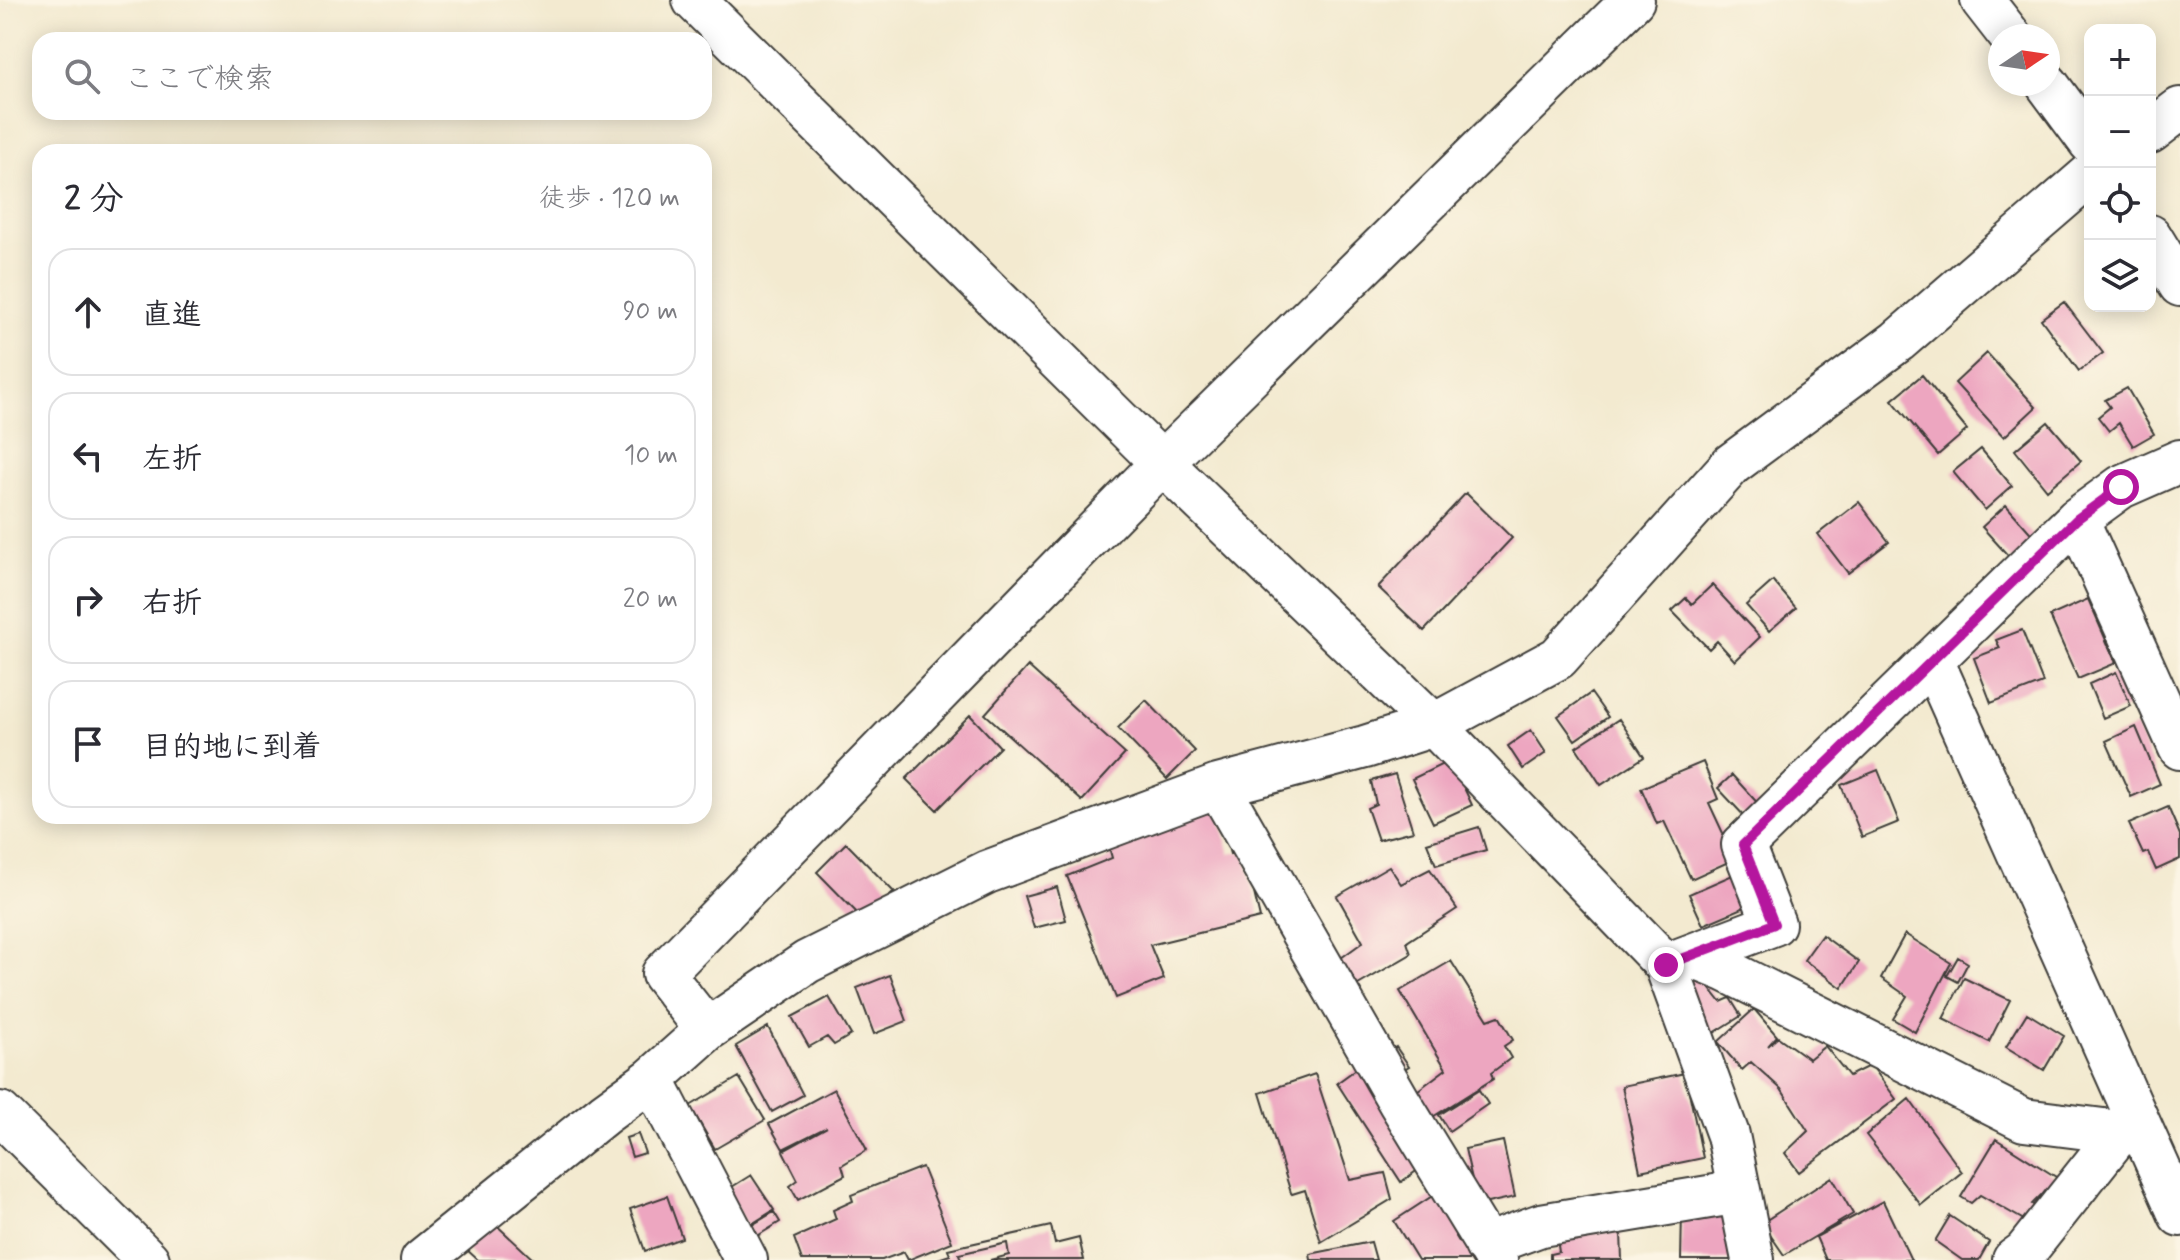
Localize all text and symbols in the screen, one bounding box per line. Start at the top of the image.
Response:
north arrow [1988,24,2060,96]
map controls [2084,24,2156,312]
button: + [2084,24,2156,96]
search box [32,32,712,120]
icon: search [60,54,104,98]
text: ここで検索 [124,60,274,99]
button: − [2084,96,2156,168]
button: locate [2084,168,2156,240]
text: 2 分 [64,177,124,222]
text: 徒歩 · 120 m [539,182,680,216]
button: layers [2084,240,2156,312]
icon: ahead [66,290,110,334]
text: 90 m [623,295,678,329]
text: 直進 [142,296,202,335]
icon: left [66,434,110,478]
text: 10 m [624,439,678,473]
text: 左折 [142,440,202,479]
route start [2103,469,2139,505]
icon: right [66,578,110,622]
text: 20 m [623,583,678,617]
text: 右折 [142,584,202,623]
icon: arrive [66,722,110,766]
text: 目的地に到着 [142,728,322,767]
route end [1648,947,1684,983]

